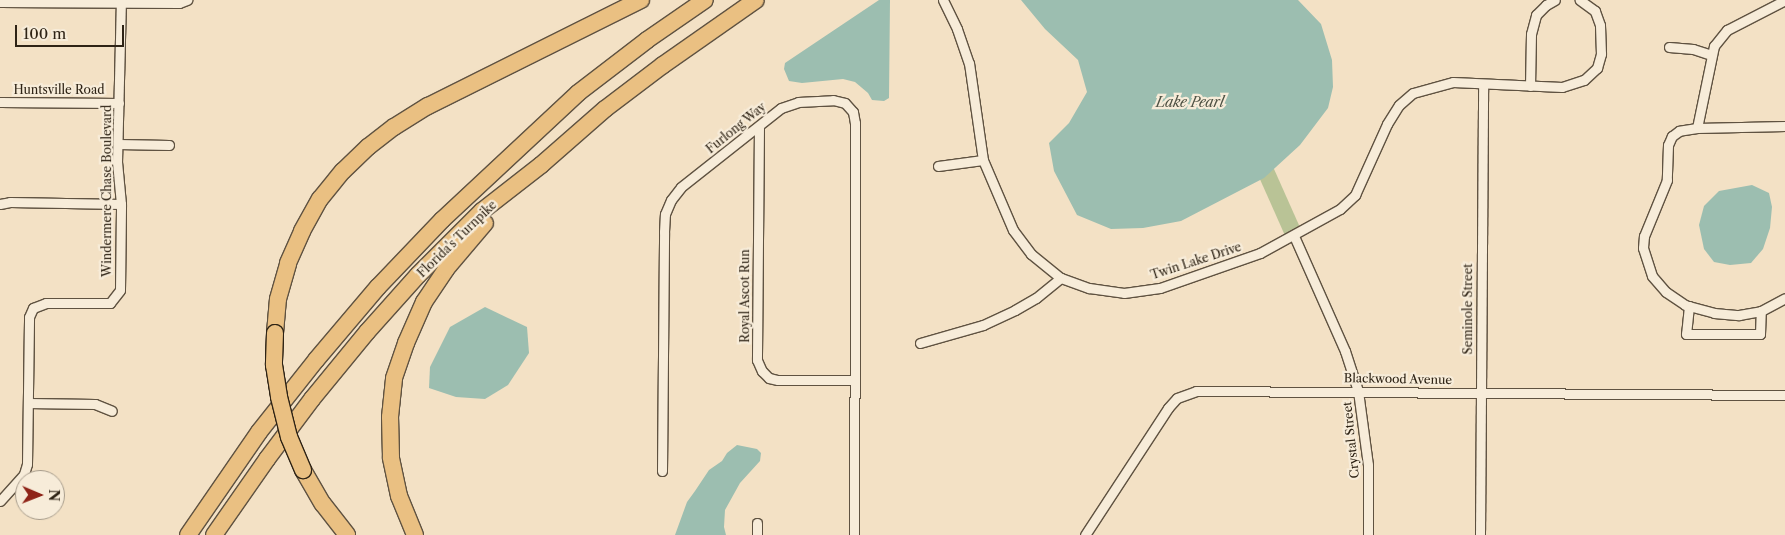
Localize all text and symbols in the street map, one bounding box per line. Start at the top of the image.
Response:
scale bar [18,15,126,47]
text: 100 m [23,24,66,43]
street label: Huntsville Road [13,83,105,97]
water label: Lake Pearl [1156,94,1224,110]
street label: Furlong Way [703,99,769,157]
street label: Windermere Chase Boulevard [100,105,114,277]
street label: Florida's Turnpike [414,198,500,280]
street label: Twin Lake Drive [1149,240,1243,282]
street label: Royal Ascot Run [738,249,752,343]
street label: Seminole Street [1461,263,1475,355]
street label: Blackwood Avenue [1344,371,1452,387]
street label: Crystal Street [1340,401,1362,479]
north arrow [15,470,65,520]
text: N [45,489,63,501]

